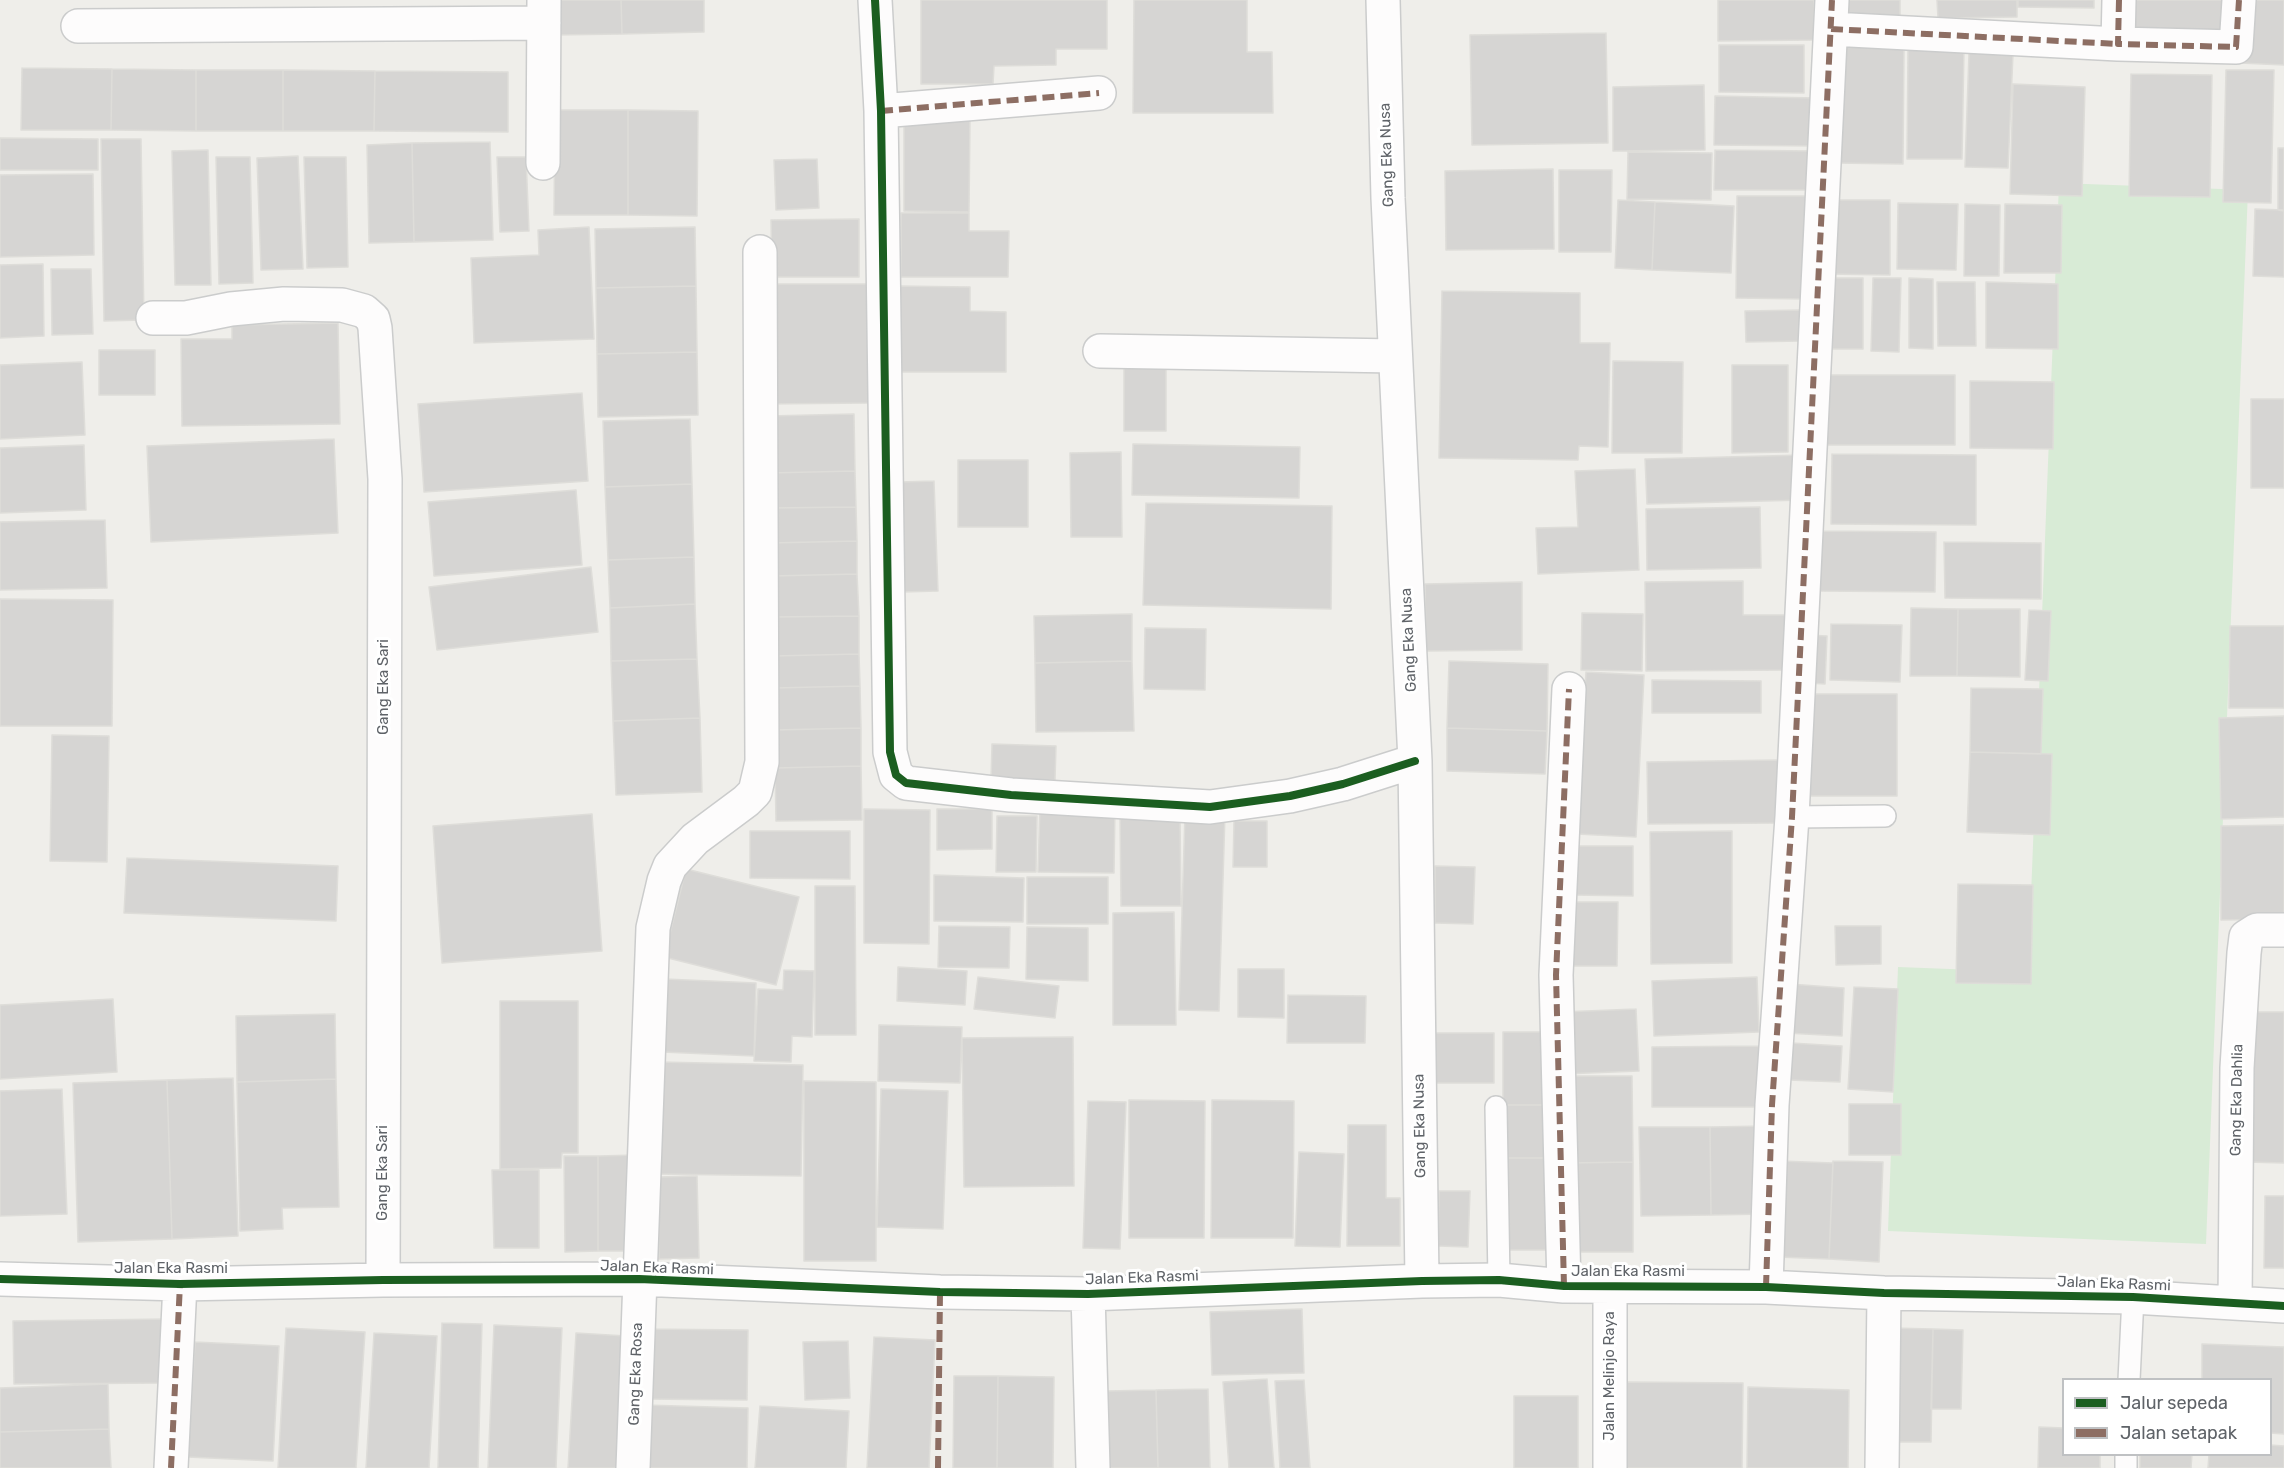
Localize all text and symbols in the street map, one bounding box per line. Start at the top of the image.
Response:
street label: Gang Eka Nusa [1376,103,1398,207]
street label: Gang Eka Nusa [1397,587,1421,693]
street label: Gang Eka Sari [375,639,393,735]
street label: Gang Eka Dahlia [2227,1044,2247,1156]
street label: Gang Eka Nusa [1410,1074,1430,1178]
street label: Gang Eka Sari [374,1125,392,1221]
street label: Jalan Eka Rasmi [600,1257,714,1279]
street label: Jalan Eka Rasmi [114,1260,228,1278]
street label: Jalan Eka Rasmi [1571,1263,1685,1281]
street label: Jalan Eka Rasmi [1085,1267,1199,1289]
street label: Jalan Eka Rasmi [2057,1273,2171,1295]
street label: Jalan Melinjo Raya [1601,1311,1619,1441]
street label: Gang Eka Rosa [625,1322,647,1426]
legend [2062,1378,2272,1456]
text: Jalur sepeda [2120,1392,2228,1414]
text: Jalan setapak [2120,1422,2237,1444]

